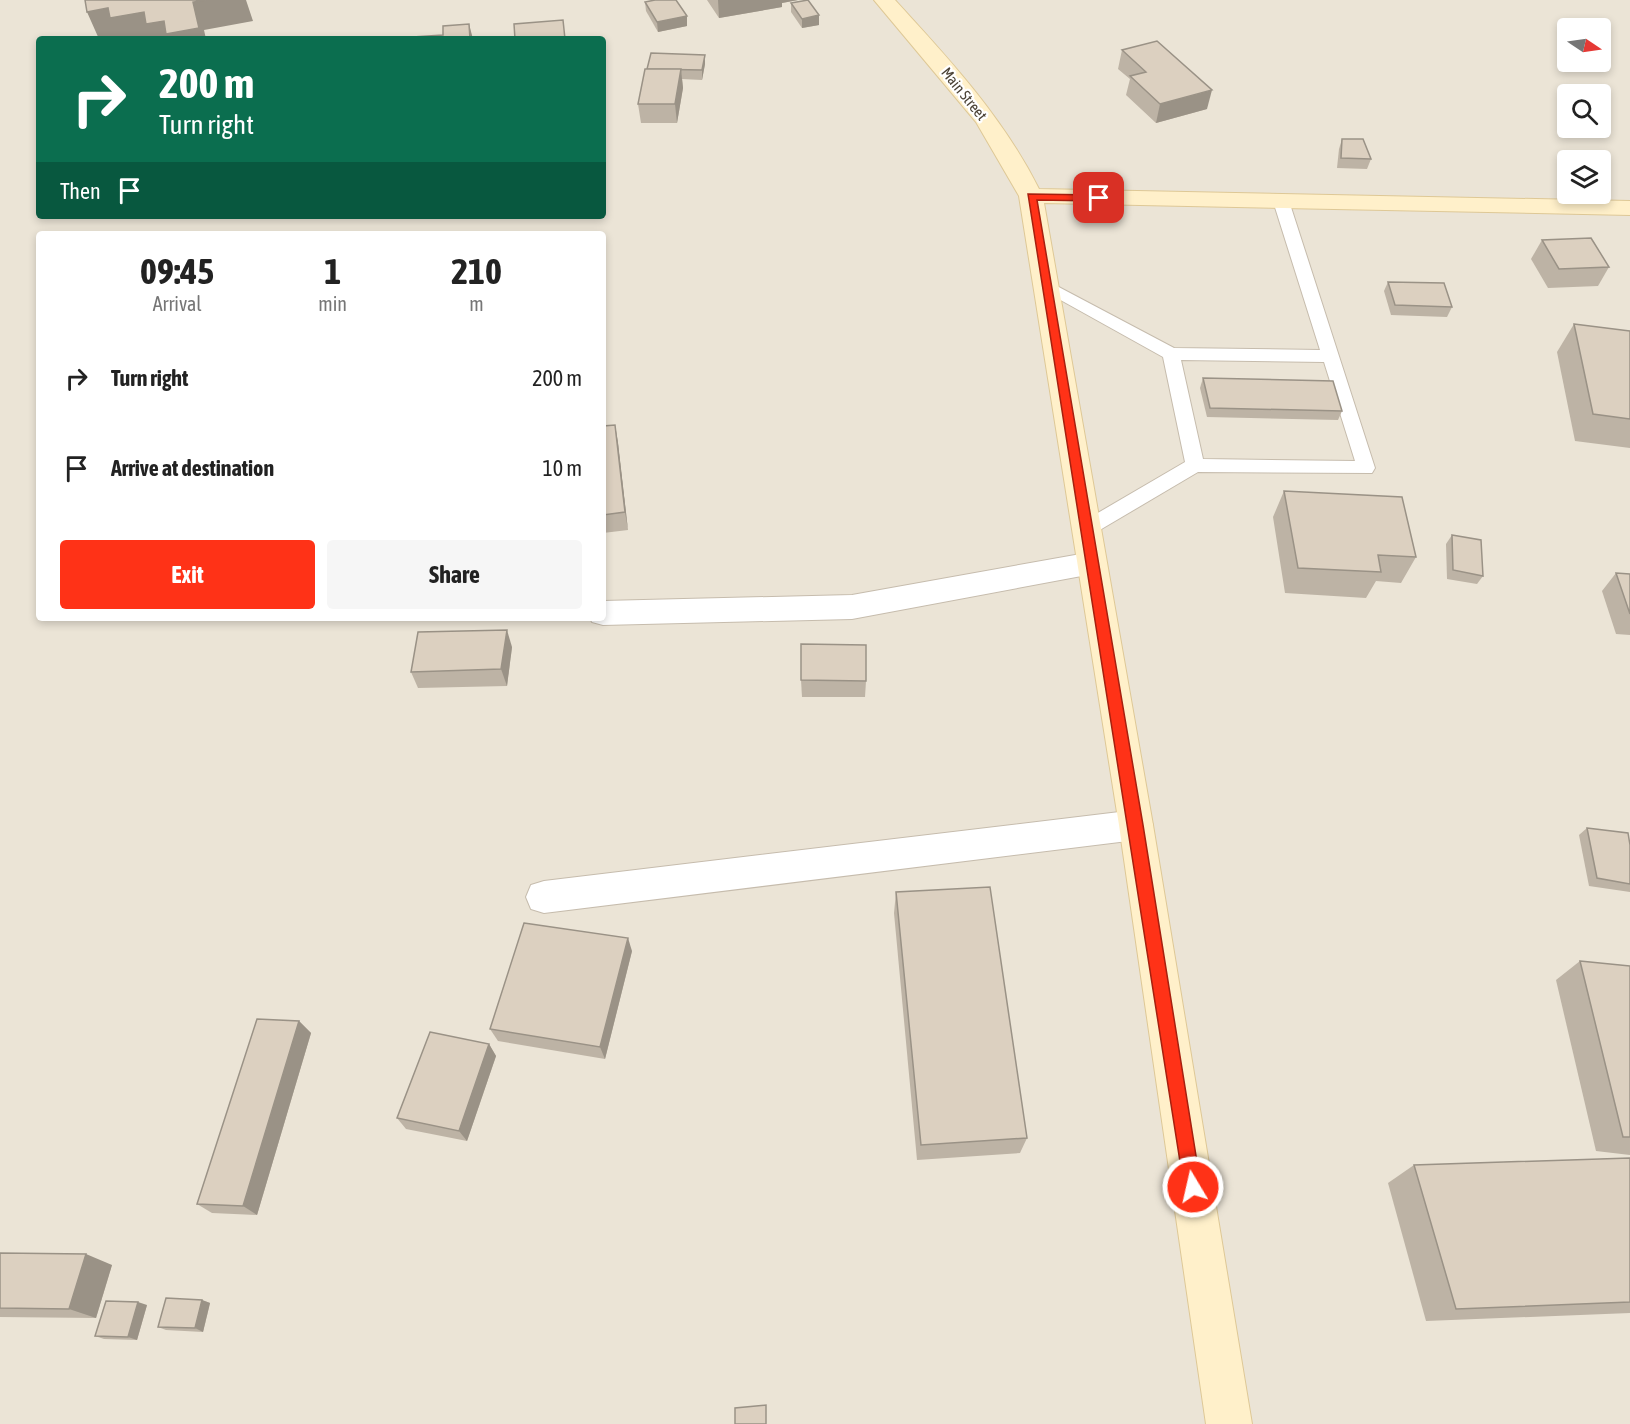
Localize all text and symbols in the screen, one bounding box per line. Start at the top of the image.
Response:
north arrow [1557,18,1611,72]
map controls [1557,18,1611,204]
text: 200 m [159,59,254,107]
icon: right [60,60,138,138]
street label: Main Street [938,64,991,123]
button: search [1557,84,1611,138]
text: Turn right [159,109,254,140]
button: layers [1557,150,1611,204]
pin [1073,172,1124,223]
icon: arrive [113,174,146,207]
text: Then [60,178,101,204]
icon: arrive [1082,181,1115,214]
text: 09:45 [140,250,214,292]
text: 1 [324,250,341,292]
text: 210 [451,250,502,292]
text: Arrival [153,292,202,315]
text: min [318,292,347,315]
text: m [469,292,484,315]
icon: right [60,362,93,395]
text: Turn right [111,365,188,391]
text: 200 m [532,365,582,391]
icon: arrive [60,452,93,485]
text: Arrive at destination [111,455,274,481]
text: 10 m [542,455,582,481]
button: Exit [60,540,315,609]
button: Share [327,540,582,609]
position arrow [1161,1155,1225,1219]

